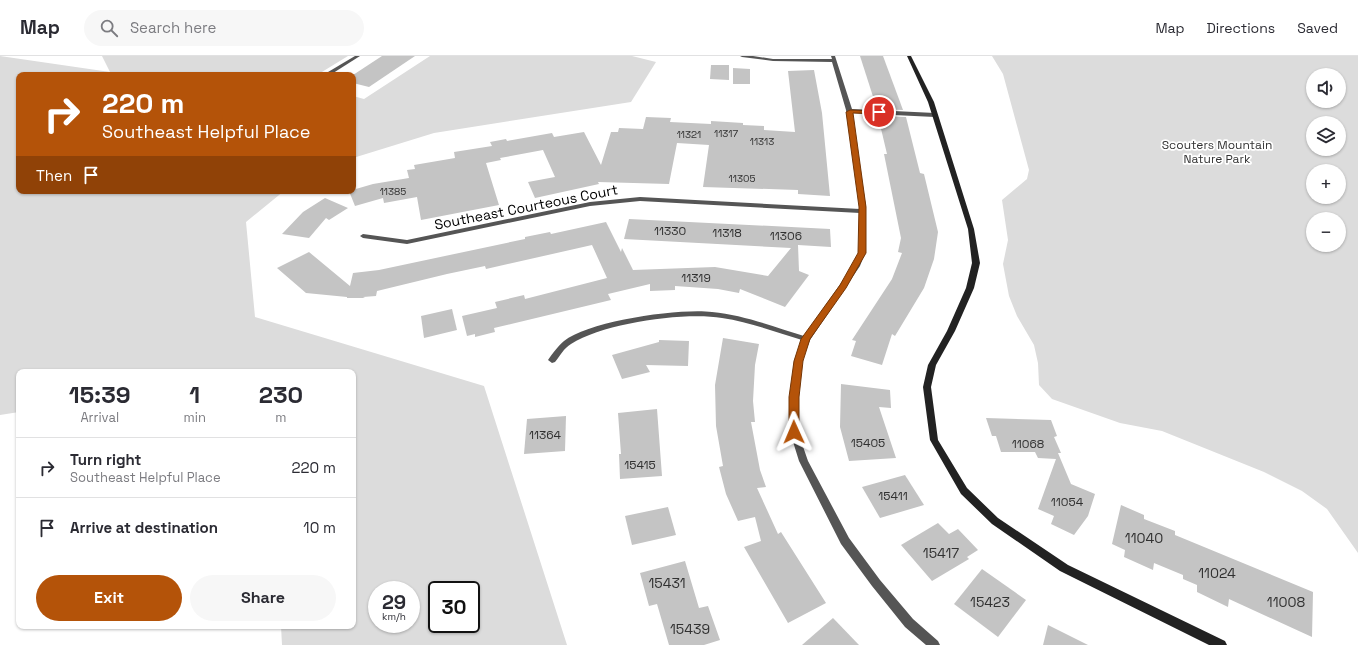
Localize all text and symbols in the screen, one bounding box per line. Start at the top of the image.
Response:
search box [84,10,364,46]
text: Map [20,15,60,40]
icon: search [98,17,120,39]
text: Search here [130,18,216,37]
text: Map [1155,19,1185,37]
text: Directions [1207,19,1275,37]
text: Saved [1297,19,1338,37]
map controls [1306,68,1346,252]
button: sound [1306,68,1346,108]
text: 220 m [102,85,184,121]
icon: right [36,88,88,140]
pin [862,95,896,129]
icon: arrive [868,101,890,123]
button: layers [1306,116,1346,156]
text: Southeast Helpful Place [102,120,310,143]
house number: 11317 [714,127,738,140]
house number: 11321 [677,128,701,141]
house number: 11313 [750,135,774,148]
park label: Scouters Mountain Nature Park [1162,137,1272,167]
icon: arrive [80,164,102,186]
button: + [1306,164,1346,204]
text: Then [36,166,72,185]
house number: 11305 [729,172,755,185]
street label: Southeast Courteous Court [433,180,619,234]
house number: 11385 [380,185,406,198]
button: − [1306,212,1346,252]
house number: 11330 [654,223,686,239]
house number: 11318 [712,225,742,241]
house number: 11306 [770,228,802,244]
house number: 11319 [681,270,711,286]
text: 15:39 [69,379,131,410]
text: 1 [189,379,200,410]
text: 230 [259,379,303,410]
text: Arrival [80,409,119,426]
text: min [184,409,206,426]
text: m [275,409,287,426]
position arrow [773,411,815,453]
house number: 11364 [529,427,562,443]
house number: 15405 [851,435,885,451]
house number: 11068 [1012,436,1044,452]
text: Turn right [70,450,141,469]
icon: right [36,457,58,479]
house number: 15415 [624,457,656,473]
text: 220 m [292,458,336,477]
text: Southeast Helpful Place [70,469,221,486]
house number: 15411 [878,488,908,504]
house number: 11054 [1051,494,1084,510]
icon: arrive [36,517,58,539]
text: Arrive at destination [70,518,218,537]
text: 10 m [303,518,336,537]
house number: 11040 [1125,529,1163,547]
house number: 15417 [923,544,959,562]
house number: 11024 [1198,564,1236,582]
house number: 15431 [648,574,686,592]
button: Exit [36,575,182,621]
button: Share [190,575,336,621]
speed limit sign: 30 [428,581,480,633]
text: 29 [382,589,406,615]
house number: 15423 [970,593,1010,611]
house number: 11008 [1267,593,1305,611]
text: km/h [382,610,406,623]
house number: 15439 [670,620,710,638]

